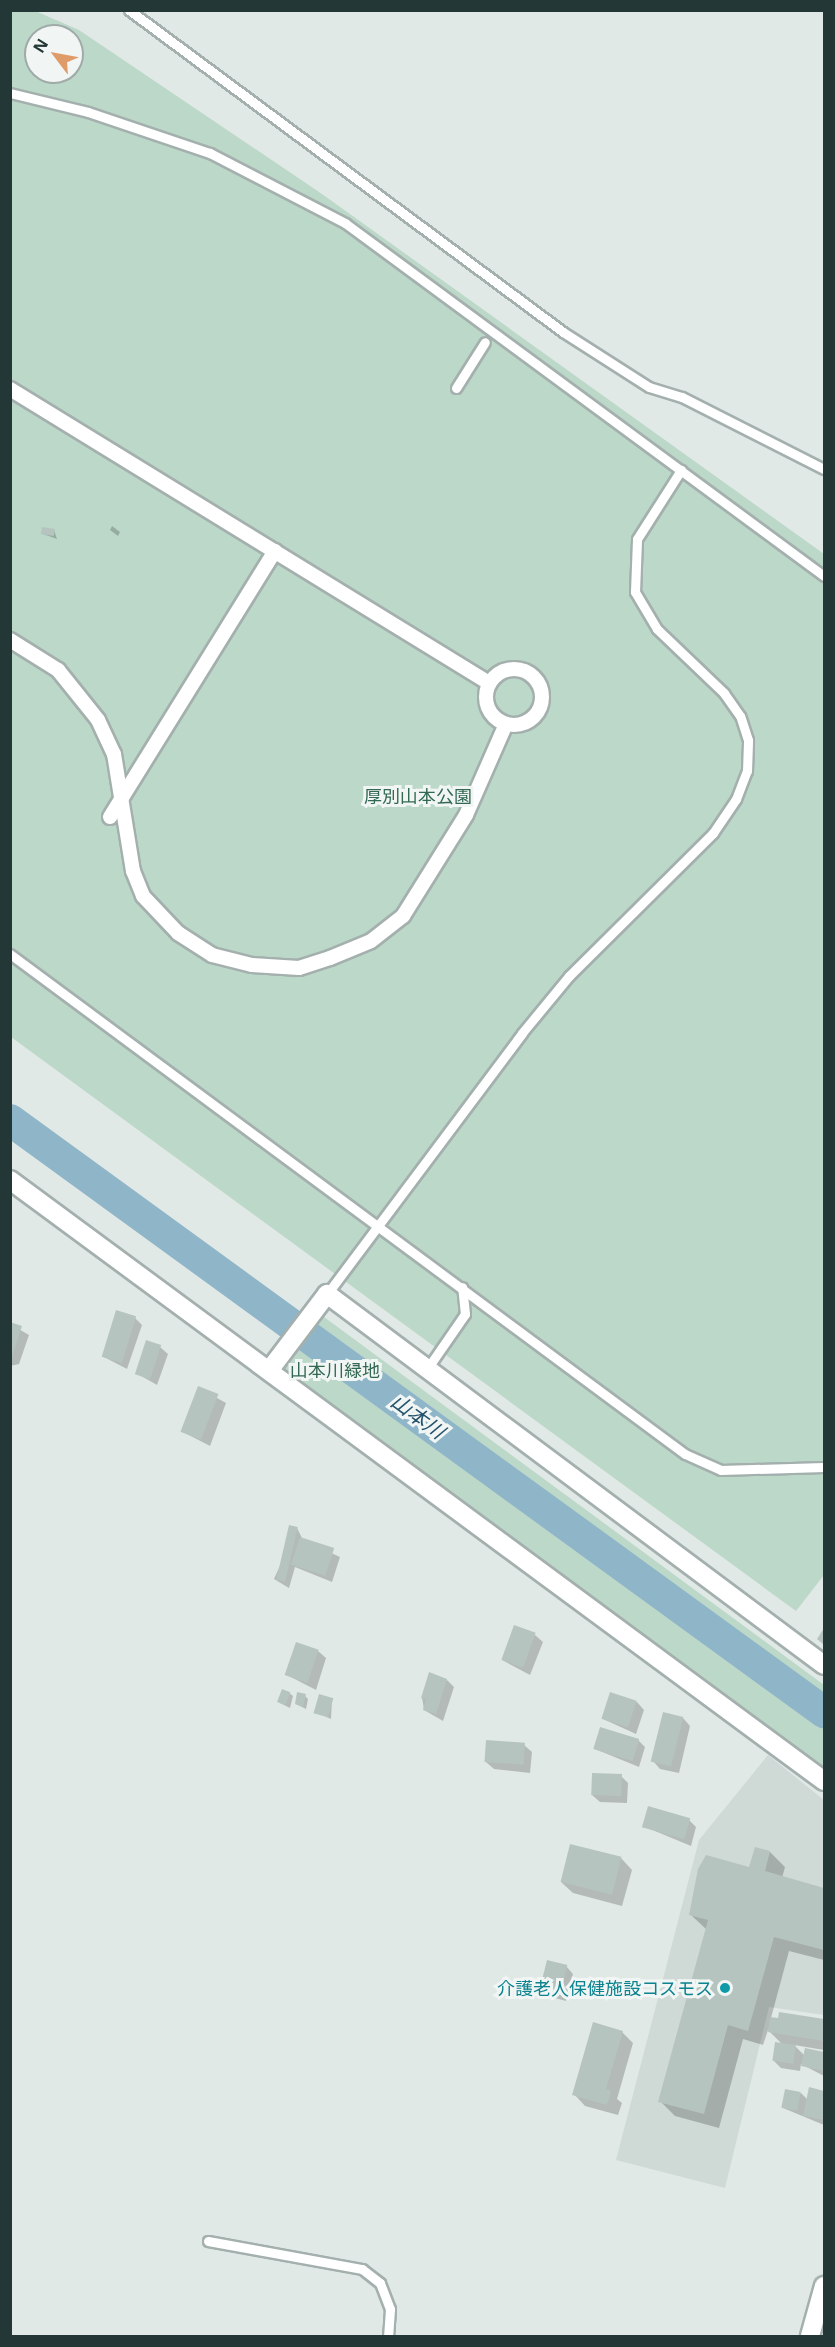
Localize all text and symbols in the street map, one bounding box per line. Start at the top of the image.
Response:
north arrow [24,24,84,84]
text: N [28,34,53,57]
park label: 厚別山本公園 [364,785,472,807]
park label: 山本川緑地 [290,1359,380,1381]
water label: 山本川 [387,1389,449,1443]
place label: 介護老人保健施設コスモス [497,1977,713,1999]
marker: 介護老人保健施設コスモス [718,1981,732,1995]

